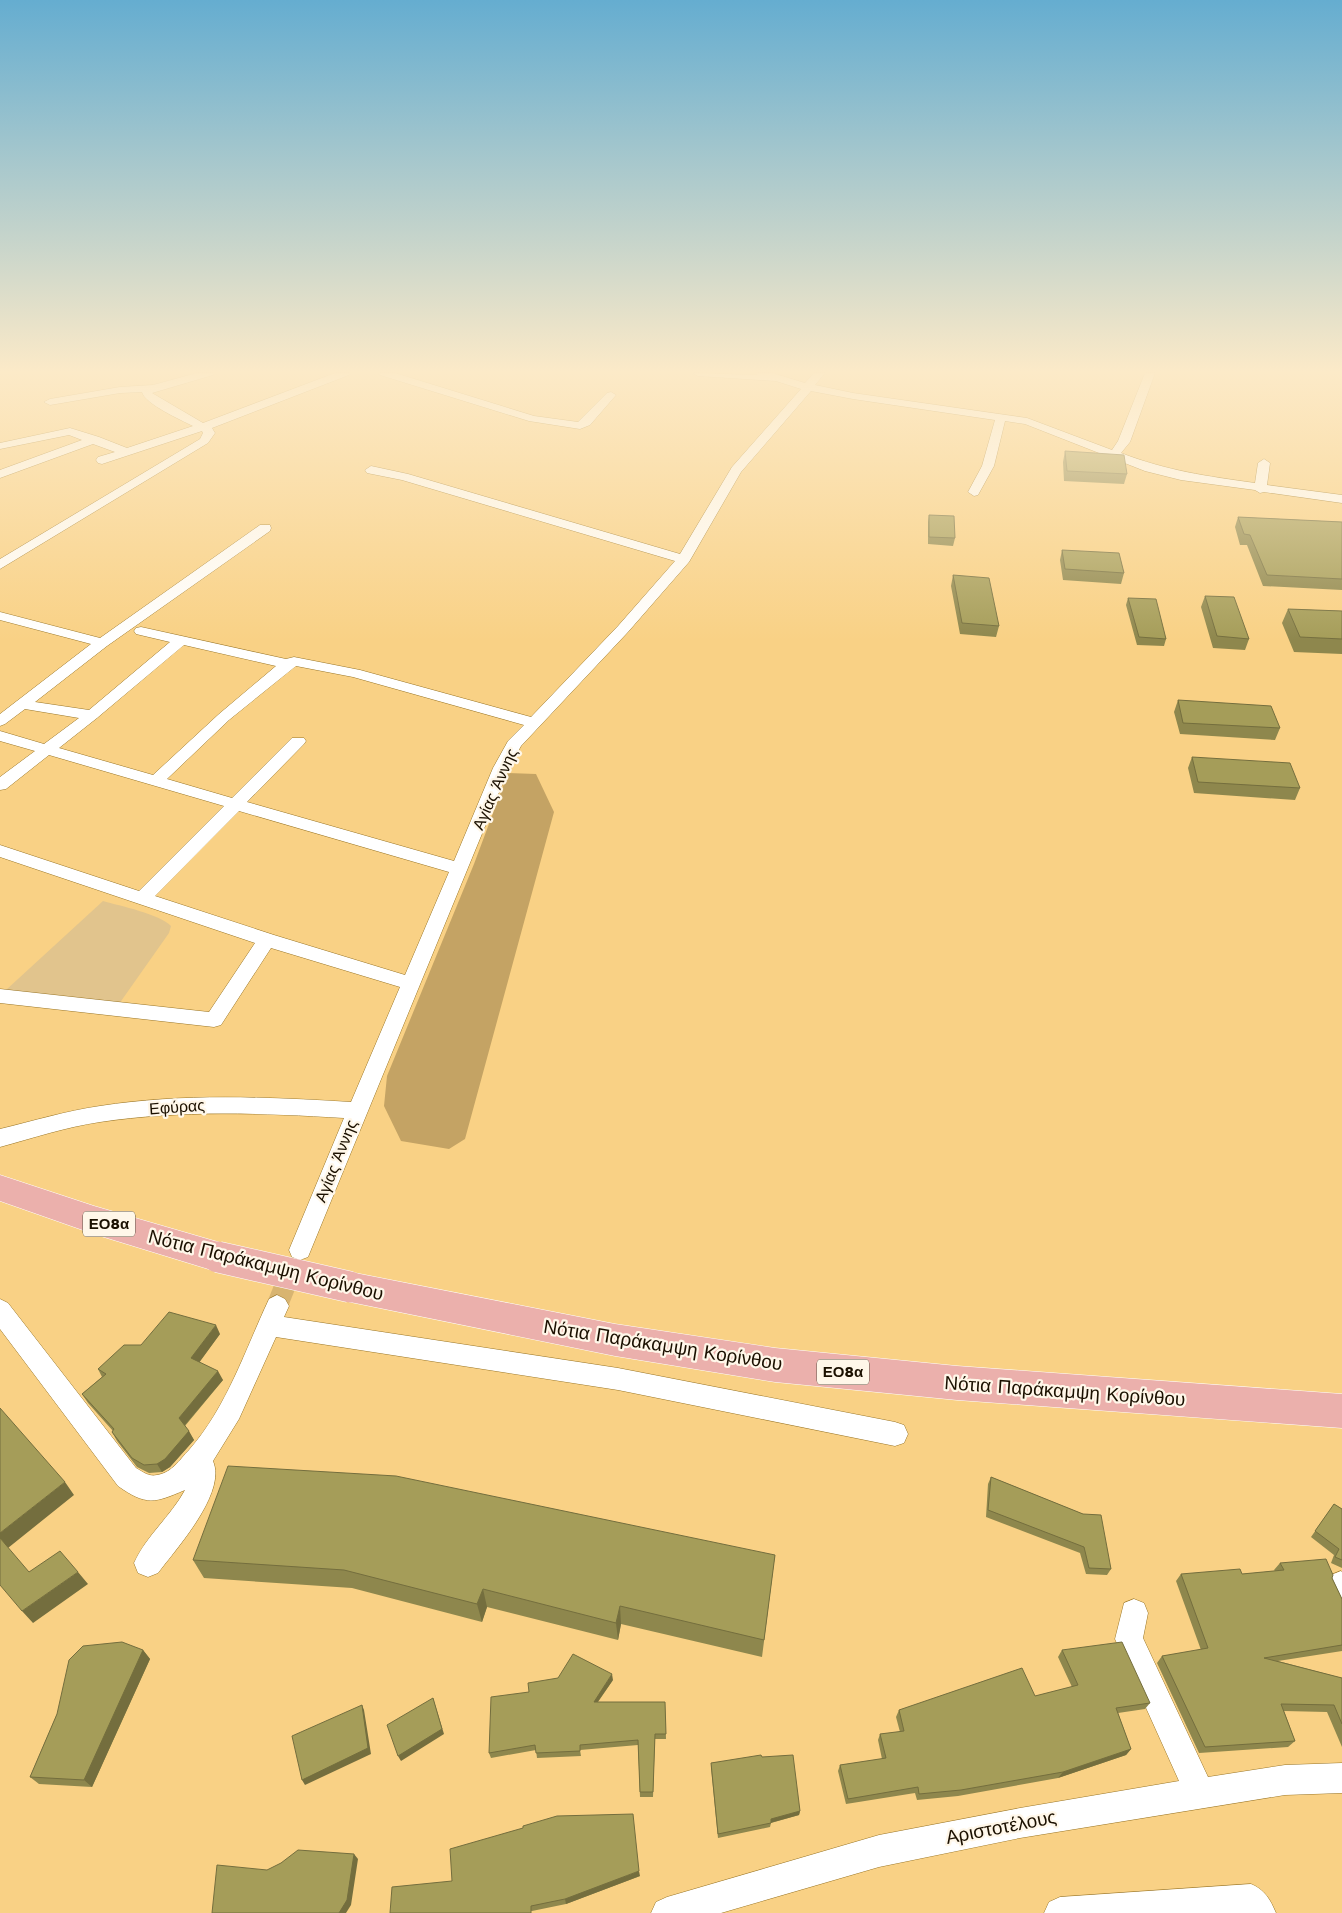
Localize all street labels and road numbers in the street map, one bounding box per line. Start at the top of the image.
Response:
street label: Αγίας Άννης [469,745,522,833]
street label: Εφύρας [148,1096,206,1118]
street label: Αγίας Άννης [311,1117,361,1205]
road number: ΕΟ8α [83,1212,135,1236]
street label: Νότια Παράκαμψη Κορίνθου [146,1225,386,1305]
street label: Νότια Παράκαμψη Κορίνθου [542,1315,784,1375]
road number: ΕΟ8α [817,1360,869,1384]
street label: Νότια Παράκαμψη Κορίνθου [944,1371,1186,1411]
street label: Αριστοτέλους [944,1805,1058,1849]

